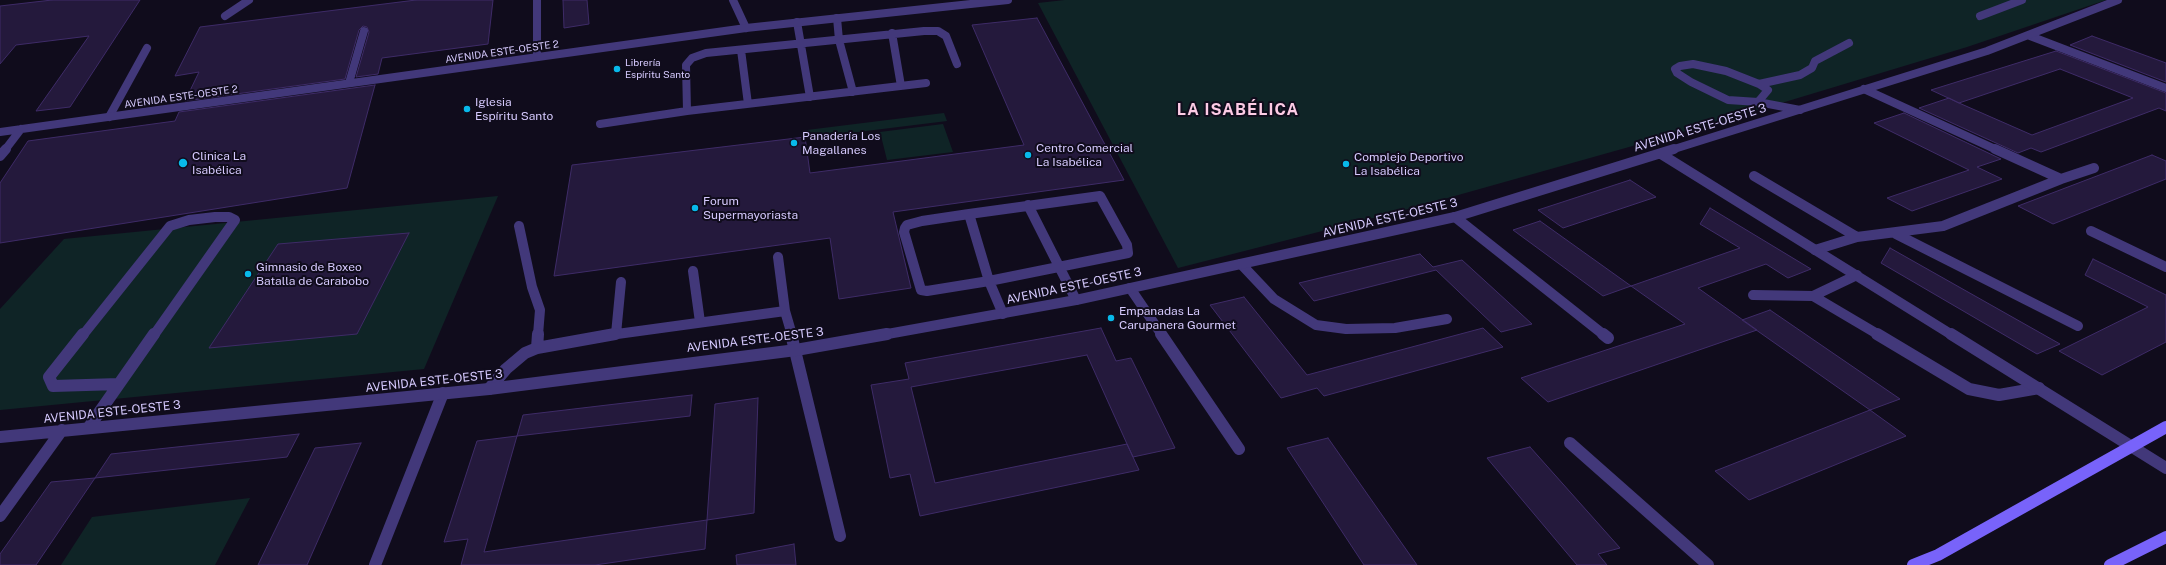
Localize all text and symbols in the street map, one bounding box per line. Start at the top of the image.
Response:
street label: AVENIDA ESTE-OESTE 2 [444,38,560,66]
place label: Librería Espíritu Santo [625,57,690,80]
marker: Librería Espíritu Santo [612,64,622,74]
street label: AVENIDA ESTE-OESTE 2 [123,83,239,111]
place label: Iglesia Espíritu Santo [475,95,553,123]
district label: LA ISABÉLICA [1177,100,1299,120]
street label: AVENIDA ESTE-OESTE 3 [1632,101,1768,155]
marker: Iglesia Espíritu Santo [462,104,472,114]
place label: Panadería Los Magallanes [802,129,880,157]
marker: Panadería Los Magallanes [789,138,799,148]
place label: Centro Comercial La Isabélica [1036,141,1133,169]
place label: Clinica La Isabélica [192,149,246,177]
marker: Centro Comercial La Isabélica [1023,150,1033,160]
place label: Complejo Deportivo La Isabélica [1354,150,1463,178]
marker: Clinica La Isabélica [177,157,189,169]
marker: Complejo Deportivo La Isabélica [1341,159,1351,169]
place label: Forum Supermayoriasta [703,194,798,222]
street label: AVENIDA ESTE-OESTE 3 [1321,195,1459,241]
marker: Forum Supermayoriasta [690,203,700,213]
place label: Gimnasio de Boxeo Batalla de Carabobo [256,260,369,288]
street label: AVENIDA ESTE-OESTE 3 [1005,265,1143,307]
marker: Gimnasio de Boxeo Batalla de Carabobo [243,269,253,279]
place label: Empanadas La Carupanera Gourmet [1119,304,1236,332]
marker: Empanadas La Carupanera Gourmet [1106,313,1116,323]
street label: AVENIDA ESTE-OESTE 3 [686,324,824,356]
street label: AVENIDA ESTE-OESTE 3 [365,367,503,395]
street label: AVENIDA ESTE-OESTE 3 [43,398,181,426]

